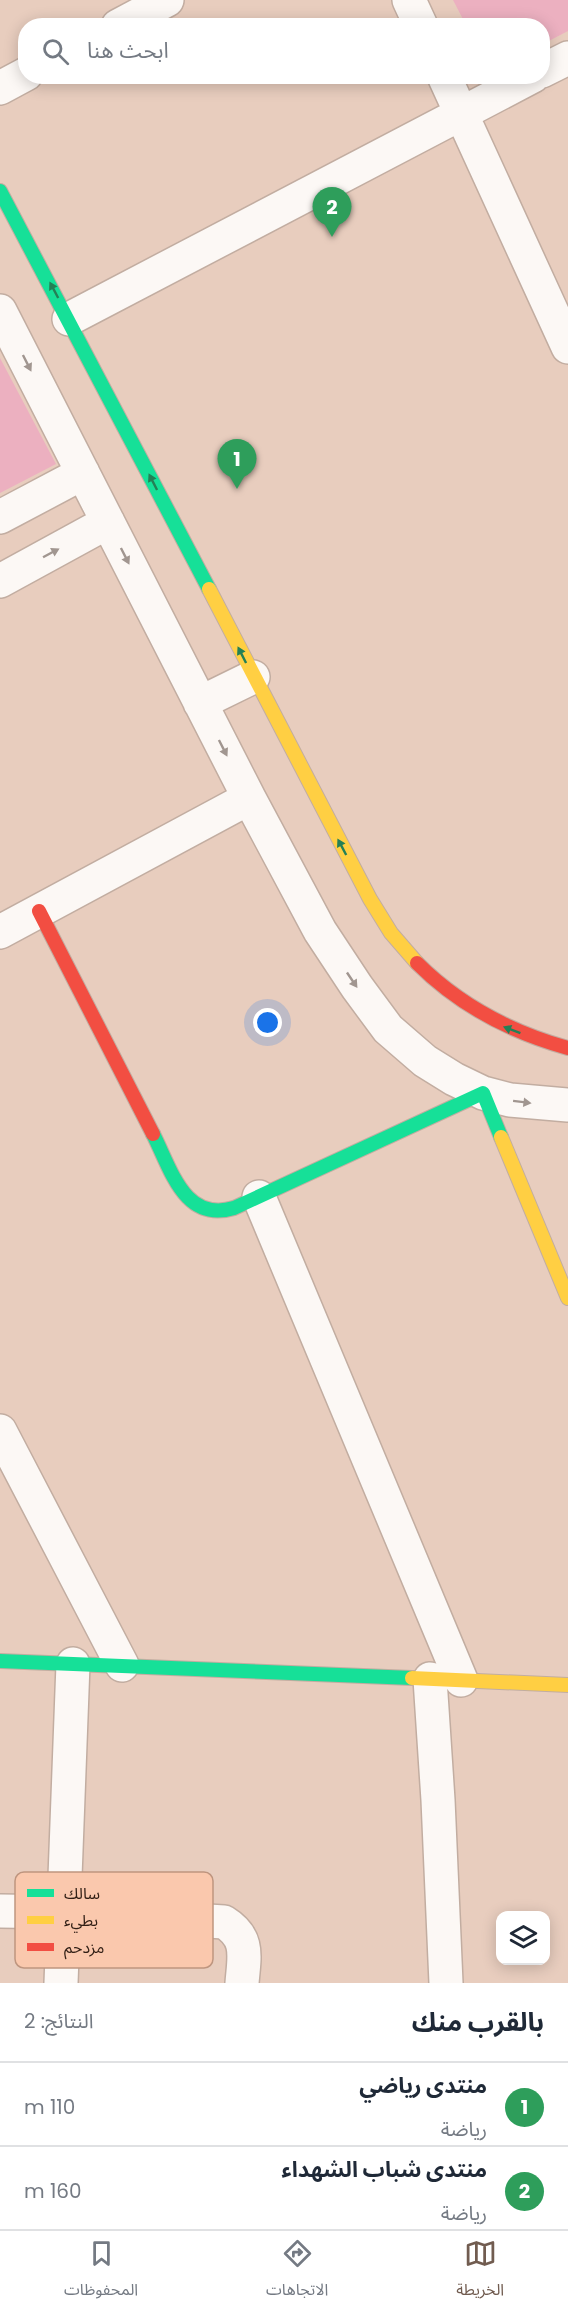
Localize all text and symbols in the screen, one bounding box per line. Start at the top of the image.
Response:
search box [18,18,550,84]
icon: search [39,35,72,68]
text: ابحث هنا [87,35,169,66]
pin: 2 [312,188,352,237]
one-way arrow [49,282,59,299]
one-way arrow [22,355,31,372]
pin: 1 [218,440,256,489]
one-way arrow [148,473,158,490]
one-way arrow [120,547,130,564]
one-way arrow [43,548,60,558]
one-way arrow [237,647,247,664]
one-way arrow [218,739,228,757]
one-way arrow [338,838,348,856]
one-way arrow [346,972,357,988]
your location [253,1008,282,1037]
one-way arrow [503,1025,521,1035]
one-way arrow [513,1097,532,1106]
legend [15,1872,213,1968]
text: سالك [64,1882,100,1905]
text: بطيء [64,1909,98,1933]
map controls [496,1911,550,1965]
button: layers [496,1911,550,1965]
text: مزدحم [64,1936,104,1960]
text: بالقرب منك [412,2004,544,2040]
text: النتائج: 2 [24,2007,94,2035]
text: منتدى رياضي [359,2070,487,2101]
text: 110 m [24,2093,75,2121]
text: 1 [521,2093,528,2121]
text: رياضة [441,2115,487,2143]
text: منتدى شباب الشهداء [281,2154,487,2185]
text: 160 m [24,2177,82,2205]
text: 2 [519,2177,530,2205]
text: رياضة [441,2199,487,2227]
tab: المحفوظات [64,2237,138,2307]
tab: الاتجاهات [266,2237,328,2307]
tab: الخريطة [456,2237,504,2307]

